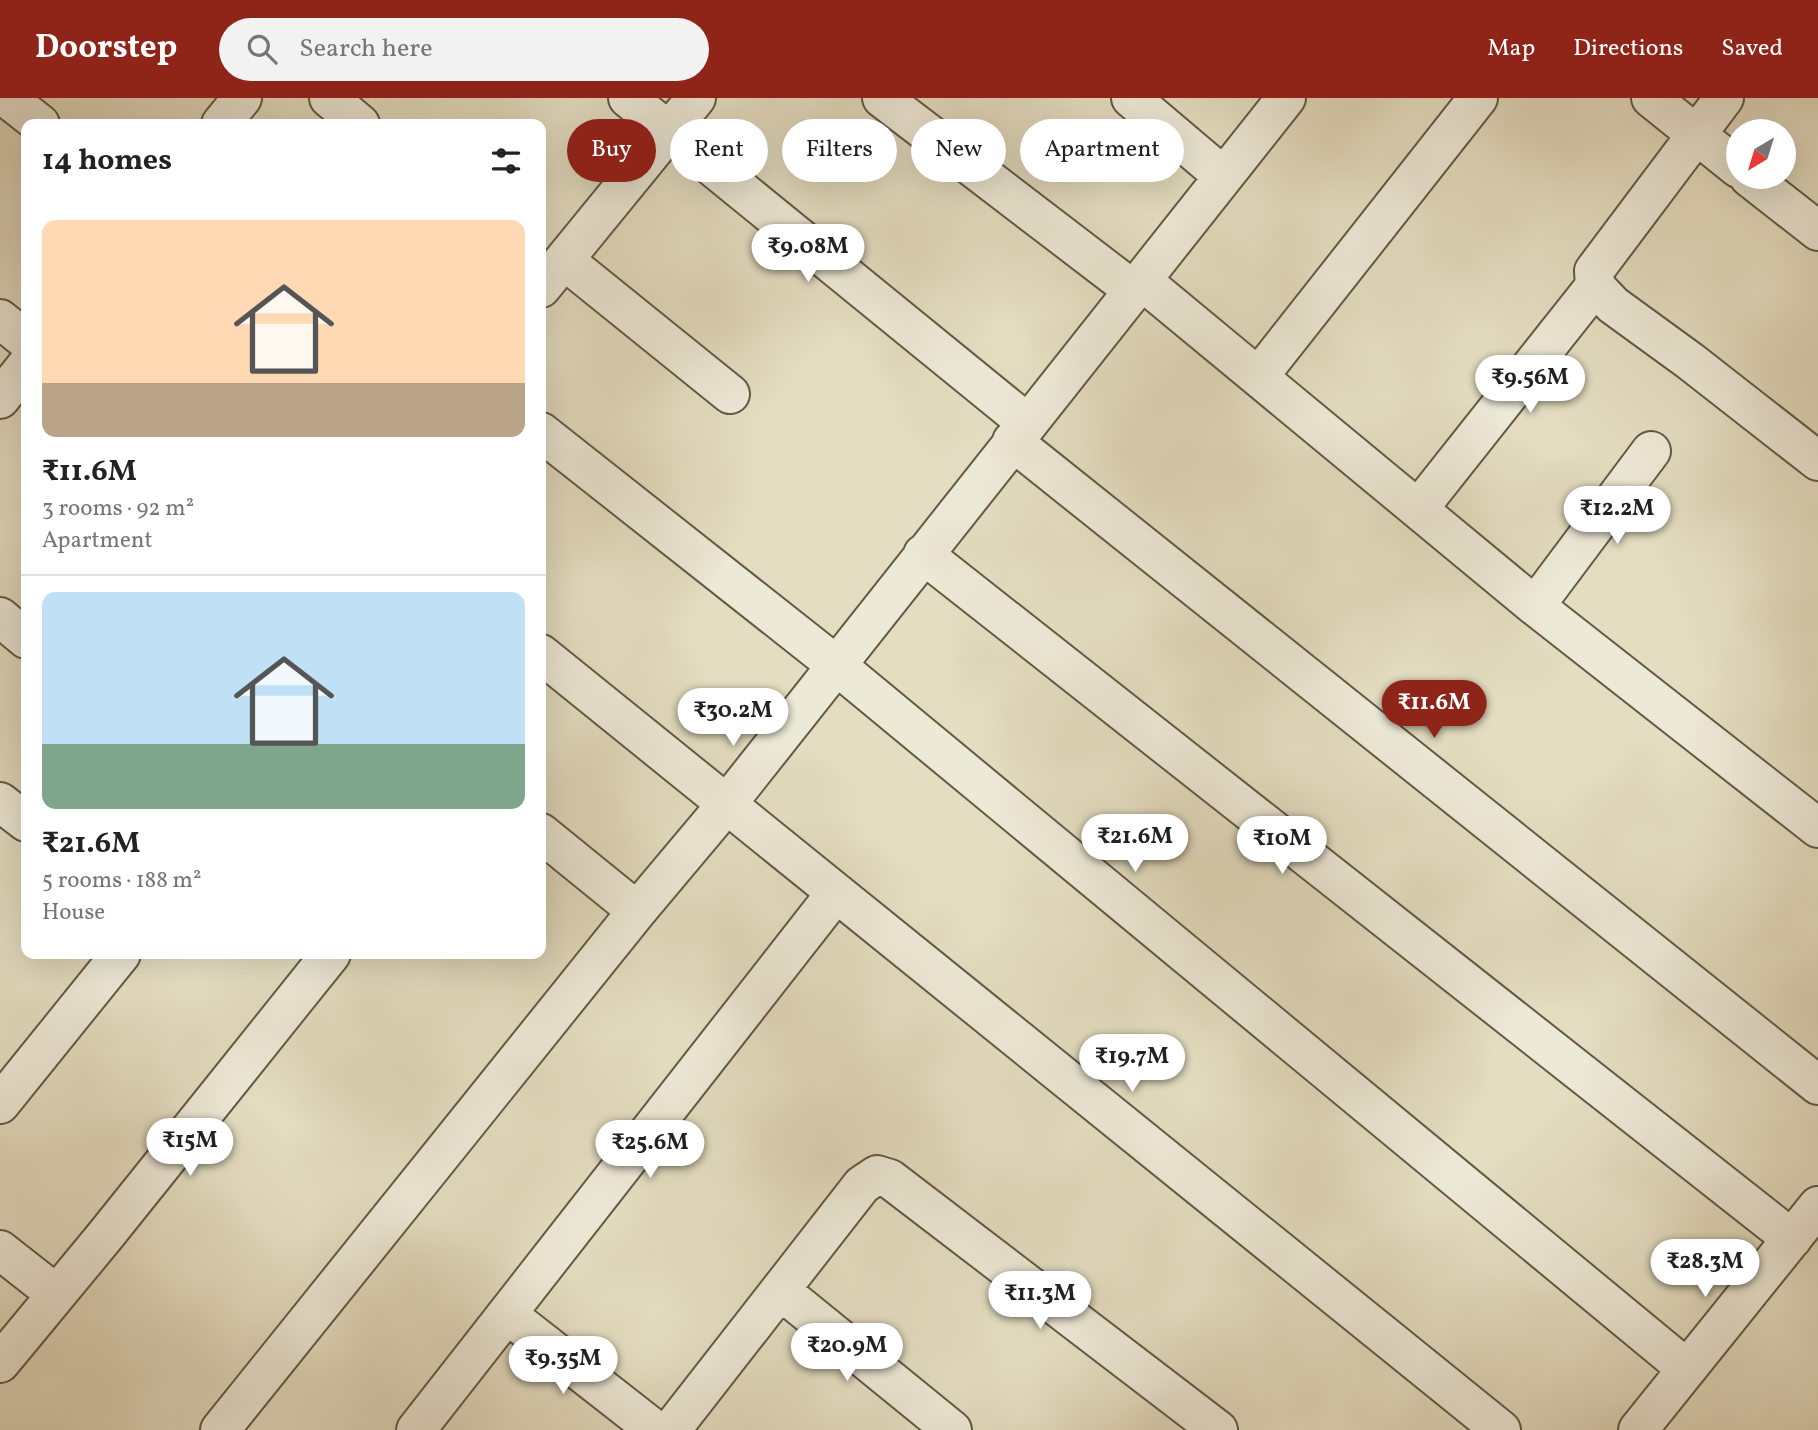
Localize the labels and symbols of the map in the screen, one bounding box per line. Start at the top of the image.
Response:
north arrow [1726,119,1796,189]
pin: ₹9.08M [751,225,865,284]
pin: ₹9.56M [1473,356,1587,415]
pin: ₹12.2M [1560,486,1674,546]
pin: ₹11.6M [1377,680,1491,740]
pin: ₹30.2M [676,688,790,748]
pin: ₹21.6M [1078,814,1192,874]
pin: ₹10M [1241,816,1323,876]
pin: ₹19.7M [1075,1034,1189,1094]
pin: ₹15M [149,1118,231,1178]
pin: ₹25.6M [593,1121,707,1180]
pin: ₹28.3M [1648,1240,1762,1299]
pin: ₹11.3M [983,1272,1097,1331]
pin: ₹20.9M [790,1324,904,1383]
pin: ₹9.35M [506,1336,620,1396]

